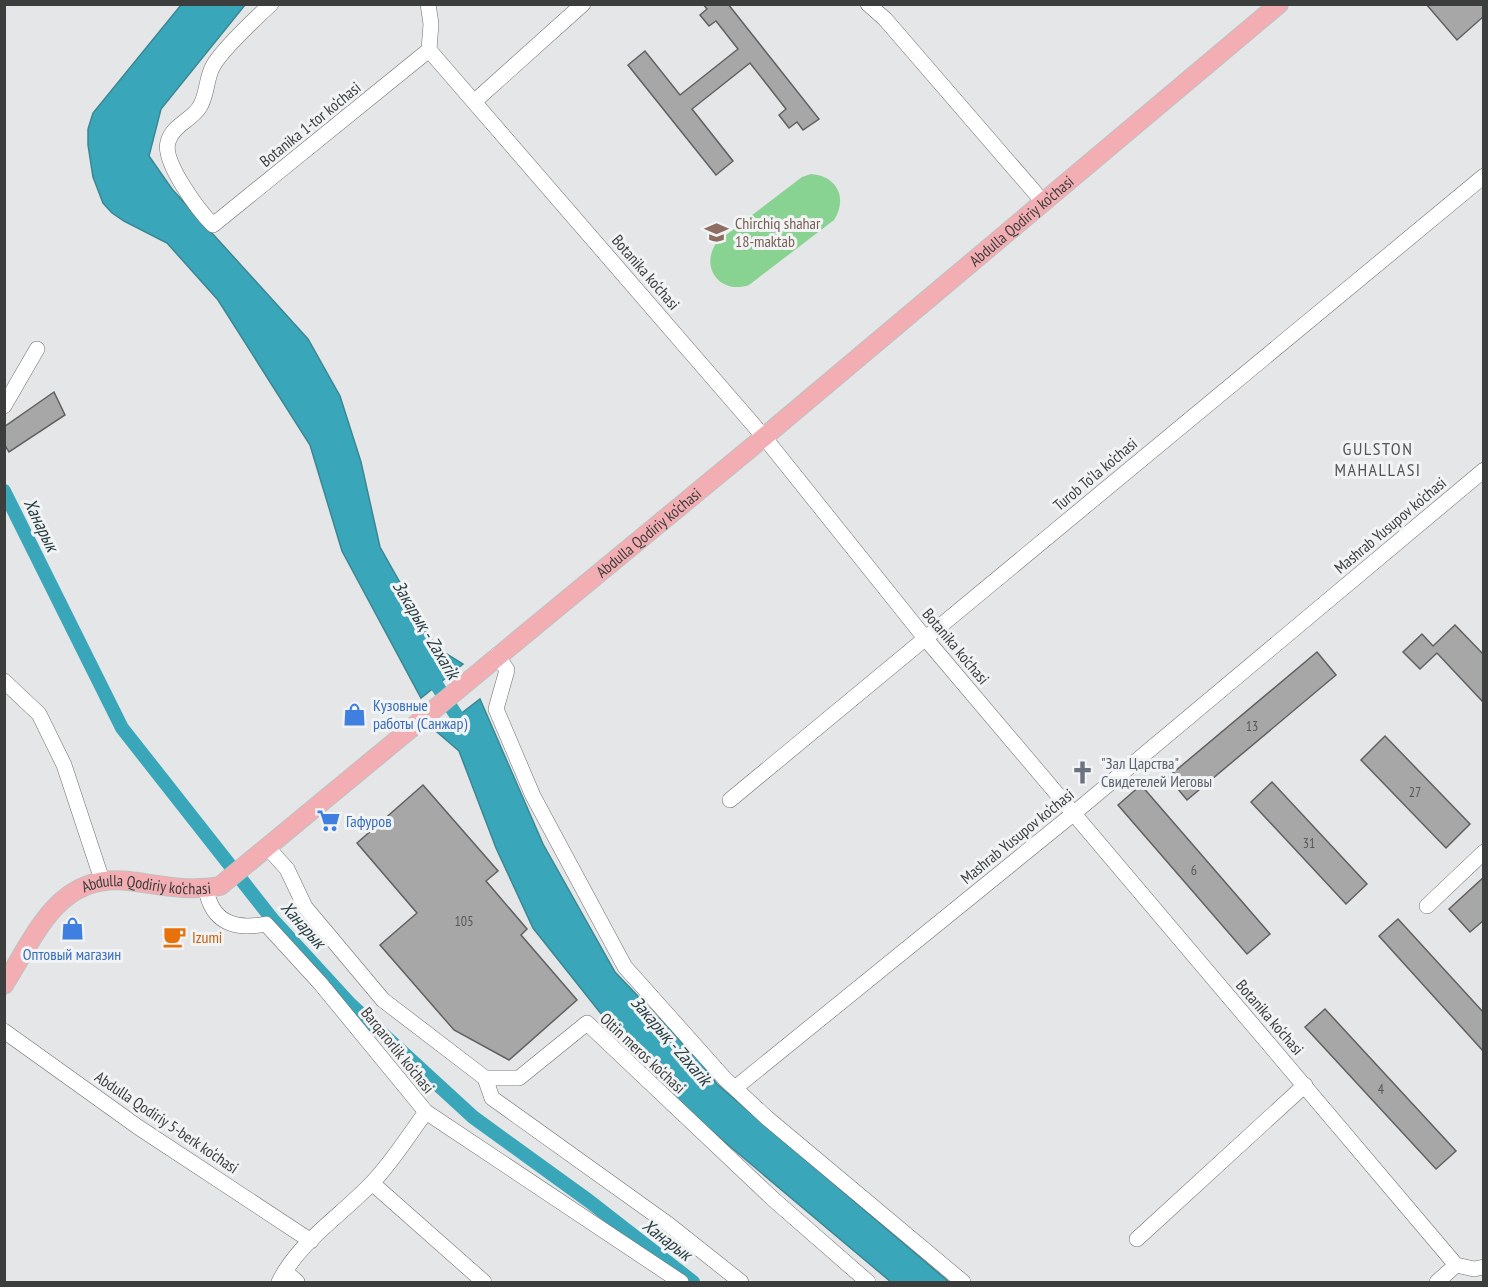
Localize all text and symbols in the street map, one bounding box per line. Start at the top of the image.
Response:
street label: Botanika 1-tor ko‘chasi [255,77,365,171]
street label: Abdulla Qodiriy ko‘chasi [965,171,1078,270]
place label: Chirchiq shahar 18-maktab [735,213,821,251]
school or university icon: Chirchiq shahar 18-maktab [704,219,730,245]
street label: Botanika ko‘chasi [608,230,684,314]
street label: Turob To‘la ko‘chasi [1049,433,1141,515]
district label: GULSTON MAHALLASI [1334,437,1422,481]
street label: Mashrab Yusupov ko‘chasi [1330,472,1450,578]
street label: Abdulla Qodiriy ko‘chasi [592,483,705,582]
water label: Ханарык [19,495,65,557]
water label: Закарық - Zaxarik [388,576,466,685]
street label: Botanika ko‘chasi [918,604,994,688]
place label: Кузовные работы (Санжар) [373,695,467,733]
shop icon: Кузовные работы (Санжар) [342,701,368,727]
house number: 13 [1246,717,1258,735]
place label: "Зал Царства" Свидетелей Иеговы [1101,753,1212,791]
church icon: "Зал Царства" Свидетелей Иеговы [1070,759,1096,785]
house number: 27 [1409,783,1421,801]
street label: Mashrab Yusupov ko‘chasi [956,784,1078,888]
supermarket icon: Гафуров [315,808,341,834]
place label: Гафуров [346,811,392,831]
house number: 31 [1303,834,1315,852]
house number: 6 [1191,861,1197,879]
street label: Abdulla Qodiriy ko‘chasi [78,870,212,898]
water label: Ханарык [276,896,332,955]
house number: 105 [455,912,473,930]
shop icon: Оптовый магазин [59,916,85,942]
cafe icon: Izumi [161,924,187,950]
place label: Izumi [192,927,222,947]
place label: Оптовый магазин [23,944,121,964]
street label: Botanika ko‘chasi [1232,975,1308,1059]
water label: Закарық - Zaxarik [626,991,718,1092]
street label: Barqarorlik ko‘chasi [357,1003,439,1097]
street label: Oltin meros ko‘chasi [596,1008,690,1098]
street label: Abdulla Qodiriy 5-berk ko‘chasi [91,1066,243,1178]
house number: 4 [1378,1080,1385,1098]
water label: Ханарык [638,1214,698,1267]

